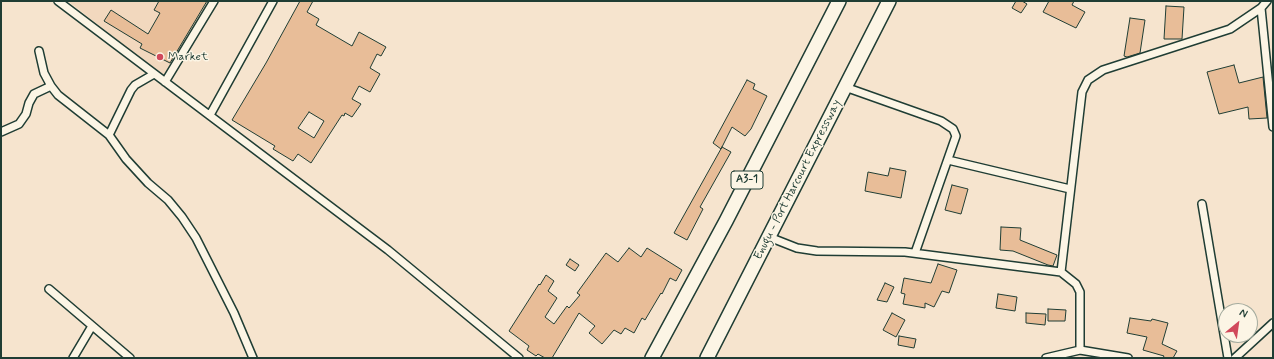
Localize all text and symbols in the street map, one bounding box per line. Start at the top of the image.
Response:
place label: Market [168,50,208,64]
marker: Market [155,52,165,62]
street label: Enugu - Port Harcourt Expressway [751,98,845,262]
road number: A3-1 [731,171,763,189]
north arrow [1218,303,1258,343]
text: N [1237,305,1250,321]

